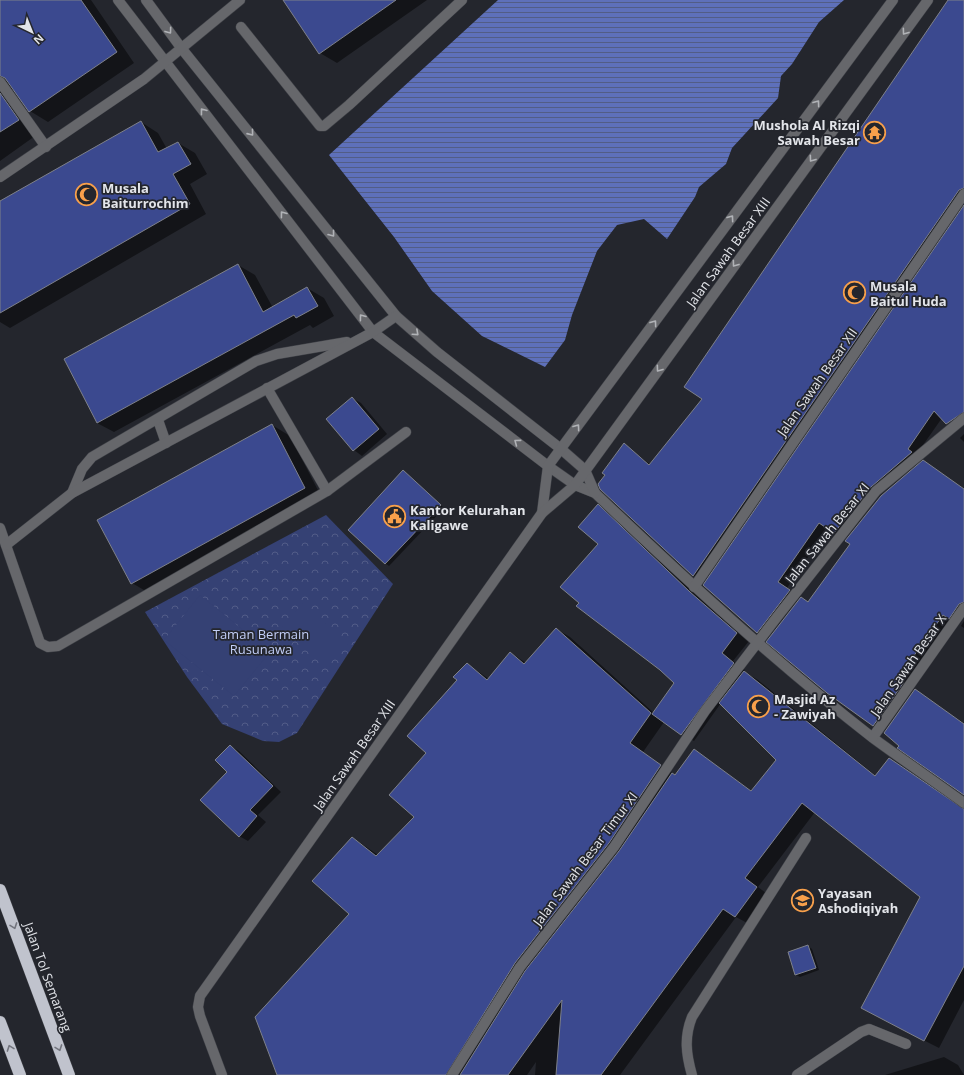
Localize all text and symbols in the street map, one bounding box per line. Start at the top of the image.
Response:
north arrow [12,12,52,52]
one-way arrow [165,27,172,34]
one-way arrow [903,27,910,34]
text: N [31,31,48,48]
one-way arrow [812,100,819,107]
one-way arrow [201,109,208,116]
place label: Mushola Al Rizqi Sawah Besar [754,116,860,149]
temple icon: Mushola Al Rizqi Sawah Besar [862,119,888,145]
one-way arrow [246,128,253,135]
one-way arrow [810,155,817,162]
place label: Musala Baiturrochim [102,179,189,212]
mosque icon: Musala Baiturrochim [74,182,100,208]
street label: Jalan Sawah Besar XIII [681,193,774,312]
one-way arrow [280,212,287,219]
one-way arrow [726,216,733,223]
one-way arrow [327,230,334,237]
one-way arrow [733,260,740,267]
place label: Musala Baitul Huda [870,277,947,310]
mosque icon: Musala Baitul Huda [841,280,867,306]
one-way arrow [359,315,366,322]
one-way arrow [649,320,656,327]
street label: Jalan Sawah Besar XII [772,324,861,441]
one-way arrow [411,329,419,336]
one-way arrow [657,365,664,372]
one-way arrow [572,425,579,432]
one-way arrow [515,440,522,447]
street label: Jalan Sawah Besar XI [780,479,873,589]
place label: Kantor Kelurahan Kaligawe [410,501,526,534]
public building icon: Kantor Kelurahan Kaligawe [381,504,407,530]
street label: Jalan Sawah Besar X [865,610,950,721]
park label: Taman Bermain Rusunawa [213,625,309,658]
place label: Masjid Az - Zawiyah [774,690,836,723]
mosque icon: Masjid Az - Zawiyah [745,693,771,719]
street label: Jalan Sawah Besar XIII [308,696,399,816]
street label: Jalan Sawah Besar Timur XI [527,788,641,931]
place label: Yayasan Ashodiqiyah [818,884,898,917]
school or university icon: Yayasan Ashodiqiyah [790,887,816,913]
street label: Jalan Tol Semarang [19,918,76,1034]
one-way arrow [9,923,17,930]
one-way arrow [6,1045,14,1052]
one-way arrow [54,1045,62,1052]

